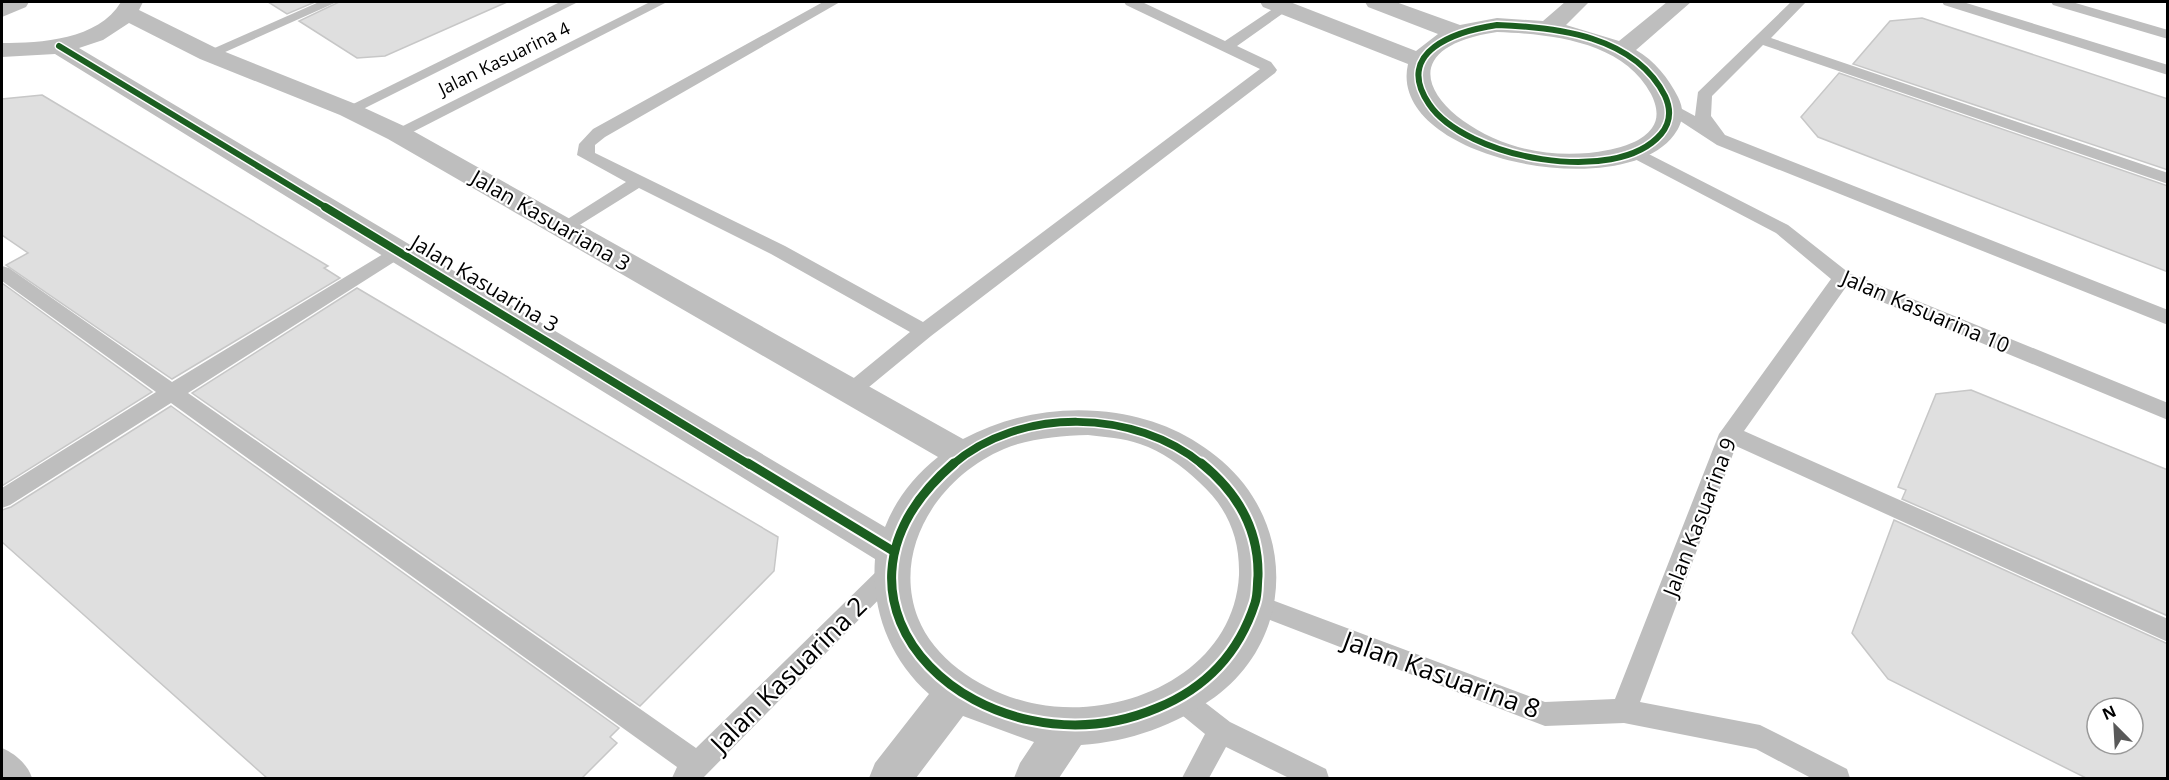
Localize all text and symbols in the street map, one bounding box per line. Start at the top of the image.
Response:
street label: Jalan Kasuarina 4 [432,16,574,101]
street label: Jalan Kasuariana 3 [465,162,636,277]
street label: Jalan Kasuarina 3 [404,227,564,338]
street label: Jalan Kasuarina 10 [1836,262,2014,359]
street label: Jalan Kasuarina 9 [1655,434,1742,602]
street label: Jalan Kasuarina 2 [700,588,874,762]
street label: Jalan Kasuarina 8 [1336,621,1546,726]
north arrow [2085,696,2145,756]
text: N [2098,700,2119,725]

